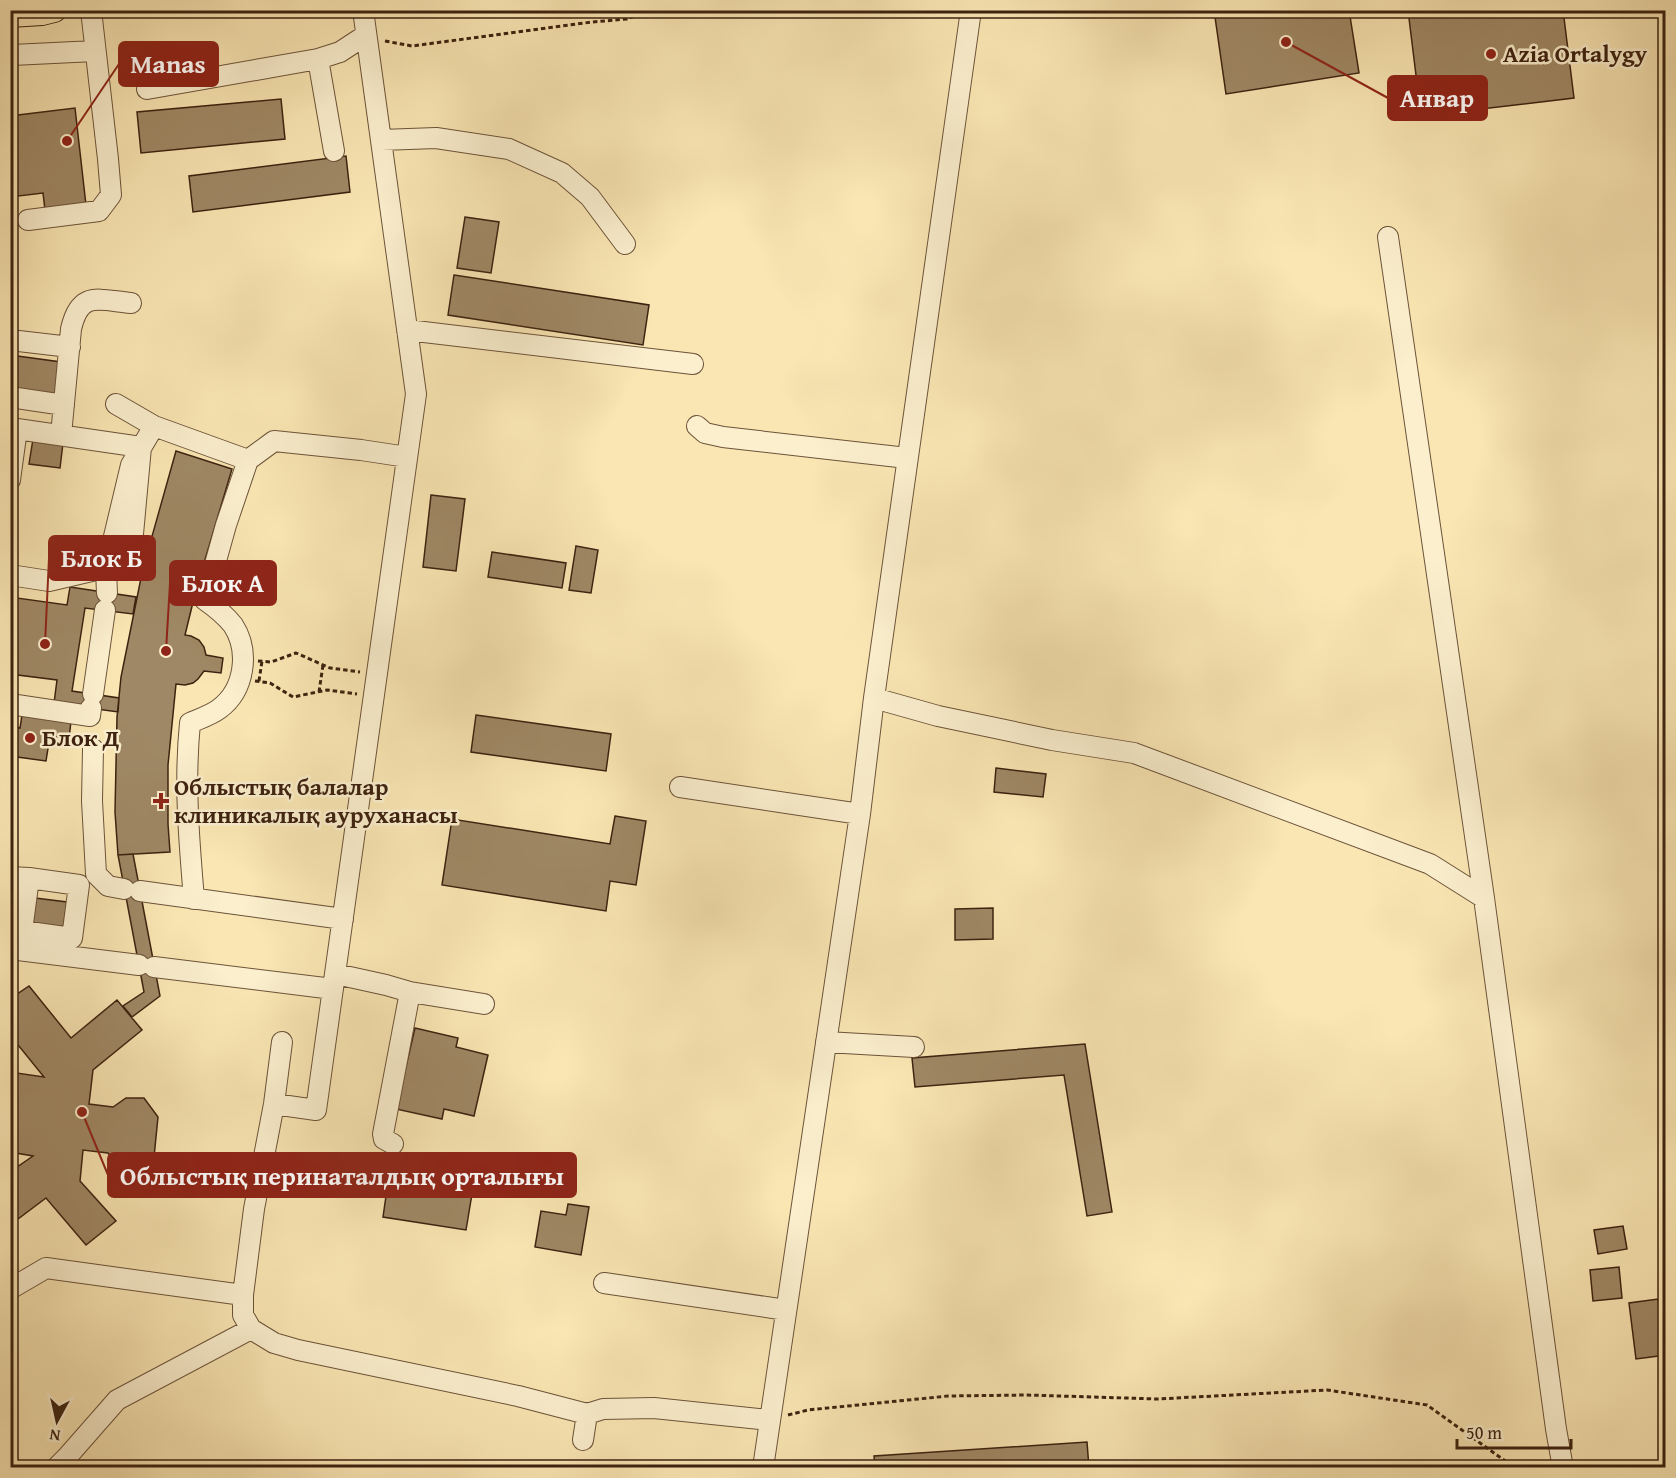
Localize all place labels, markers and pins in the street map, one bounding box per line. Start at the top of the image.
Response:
place label: Azia Ortalygy [1503,36,1648,71]
callout: Manas [119,42,218,86]
marker: Azia Ortalygy [1484,47,1498,61]
callout: Анвар [1388,76,1487,120]
callout: Блок Б [49,536,155,580]
callout: Блок А [170,561,276,605]
place label: Блок Д [42,720,120,755]
marker: Блок Д [23,731,37,745]
place label: Облыстық балалар клиникалық ауруханасы [174,769,458,832]
marker: Облыстық балалар клиникалық ауруханасы [152,792,170,810]
callout: Облыстық перинаталдық орталығы [108,1153,576,1197]

